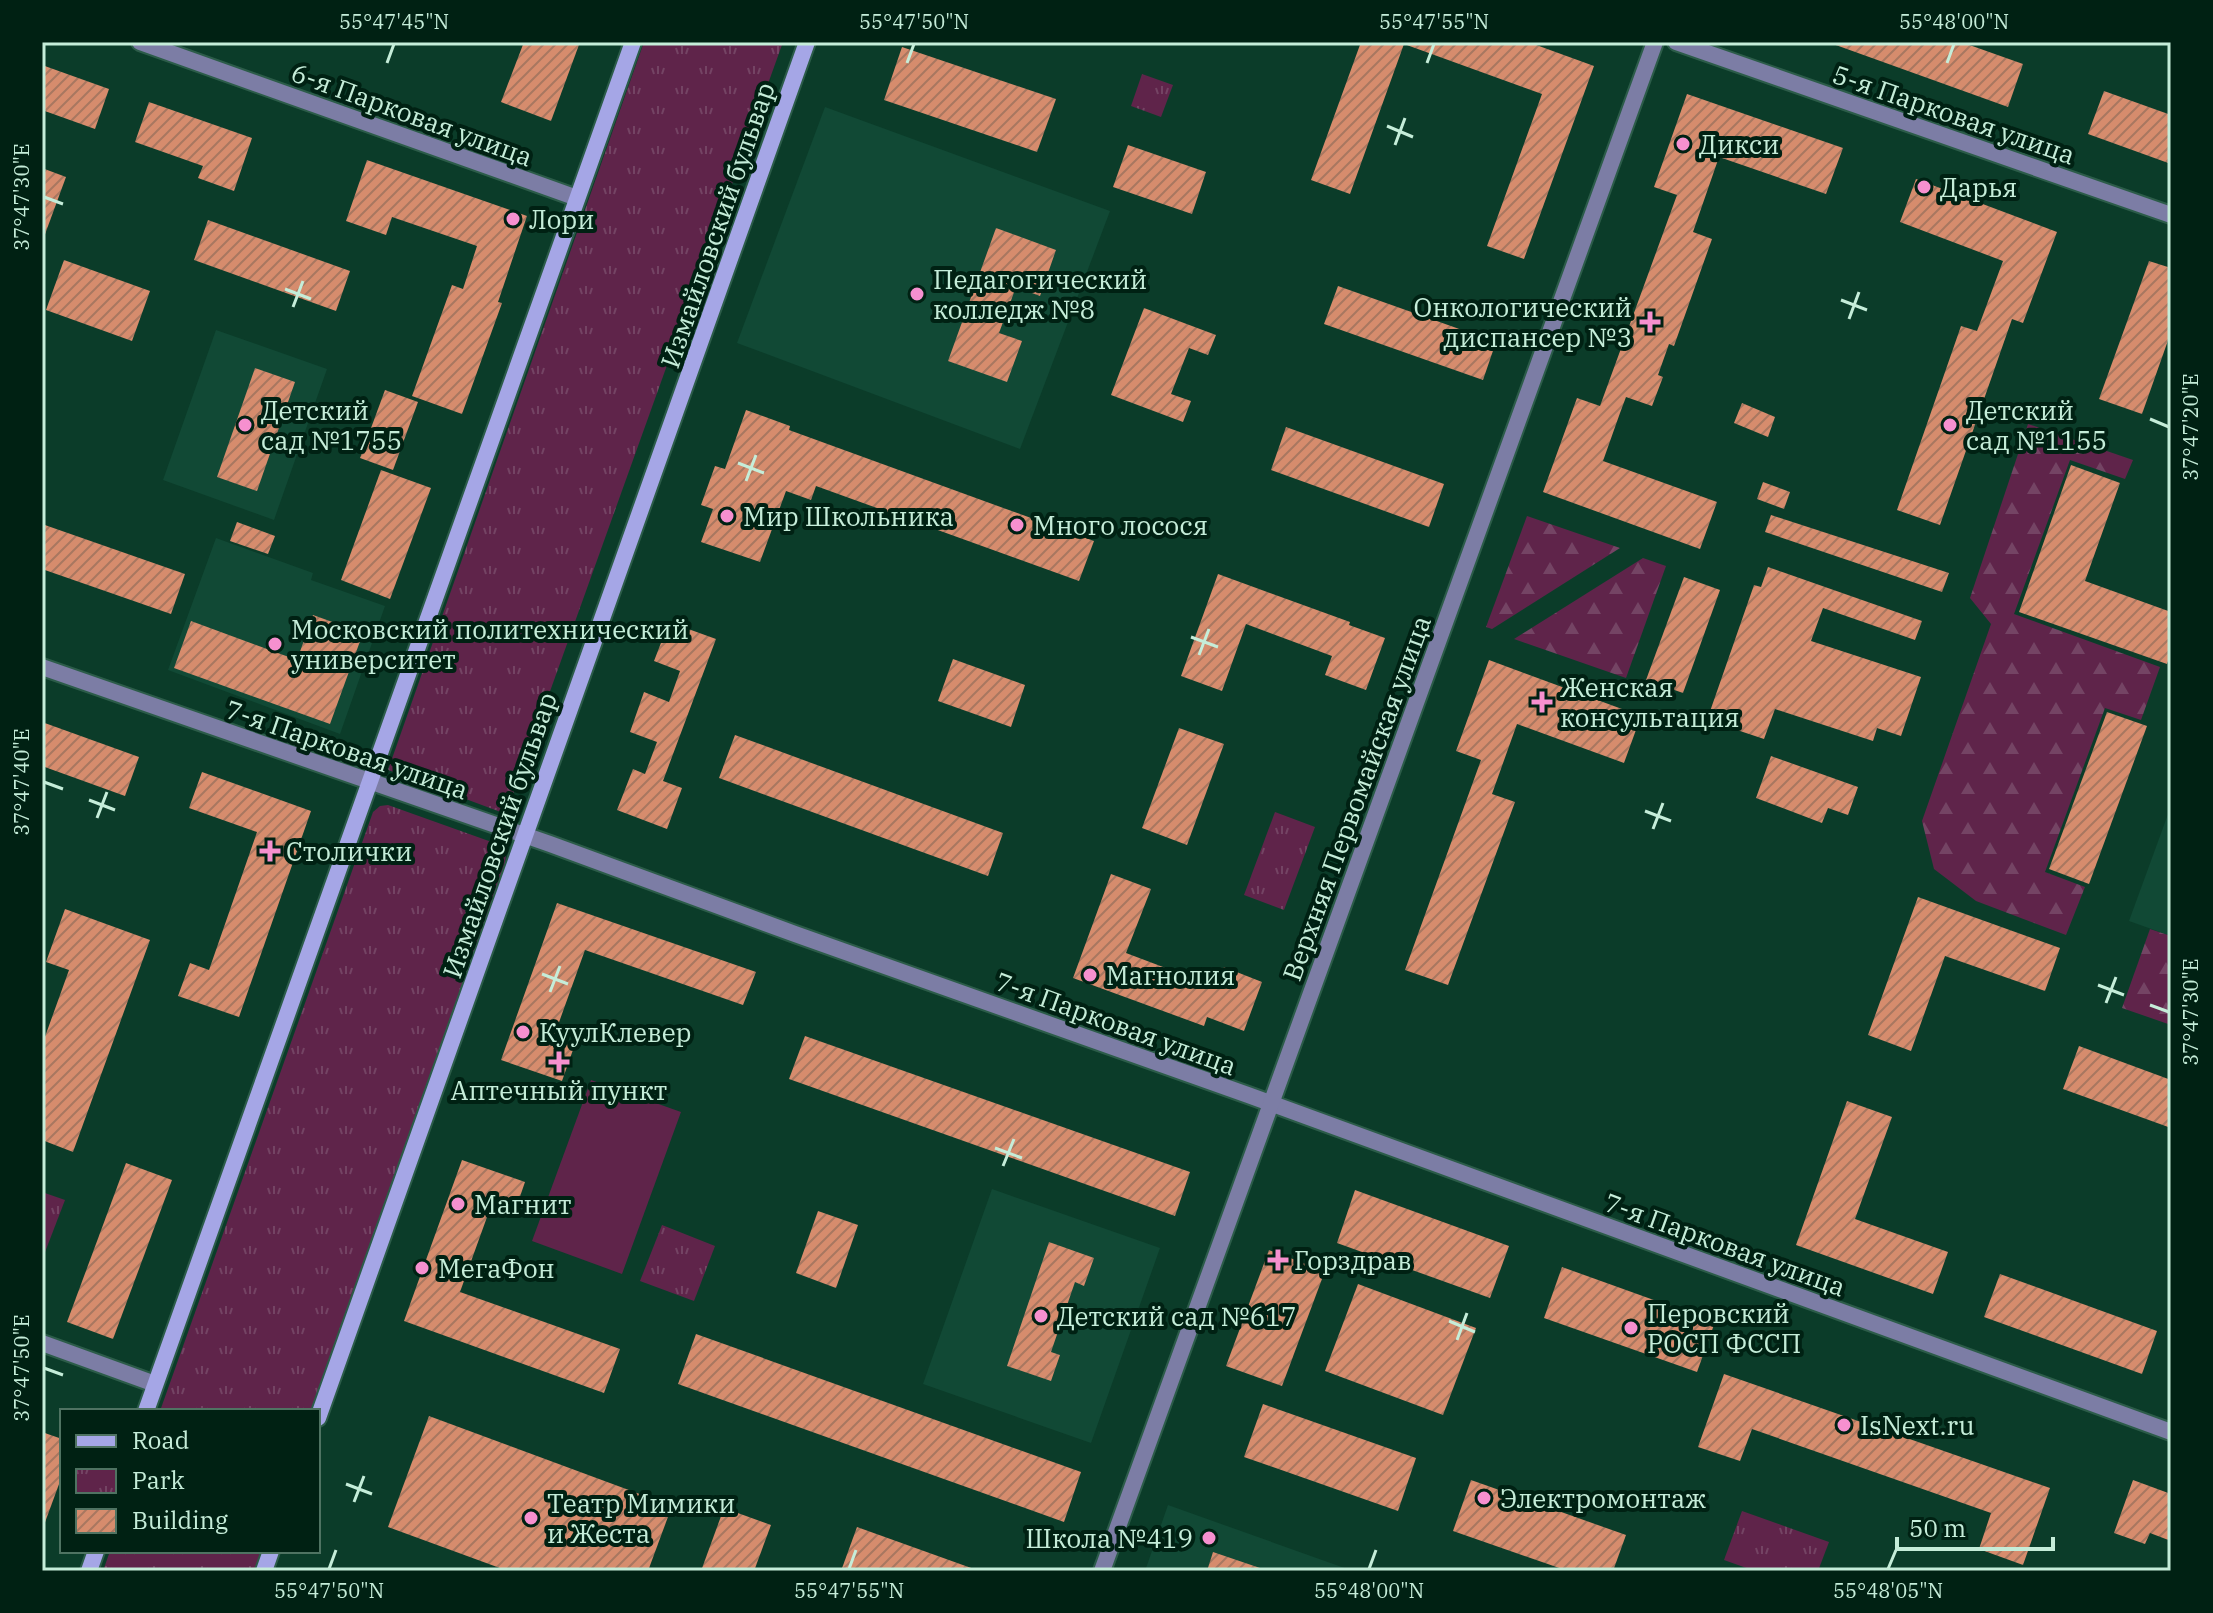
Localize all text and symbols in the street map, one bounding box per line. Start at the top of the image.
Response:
text: 55°47'45"N [339,8,449,35]
text: 55°47'50"N [859,8,969,35]
text: 55°47'55"N [1379,8,1489,35]
text: 55°48'00"N [1899,8,2009,35]
street label: 6-я Парковая улица [287,55,537,173]
street label: 5-я Парковая улица [1828,57,2080,171]
street label: Измайловский бульвар [652,78,782,372]
place label: Дикси [1699,127,1780,161]
marker: Дикси [1674,135,1692,153]
text: 37°47'30"E [8,143,35,251]
place label: Дарья [1940,170,2017,204]
marker: Дарья [1915,178,1933,196]
place label: Лори [529,202,594,236]
marker: Лори [504,210,522,228]
place label: Педагогический колледж №8 [933,262,1147,326]
marker: Педагогический колледж №8 [908,285,926,303]
place label: Онкологический диспансер №3 [1414,290,1632,354]
marker: Онкологический диспансер №3 [1639,311,1661,333]
text: 37°47'20"E [2177,373,2204,481]
place label: Детский сад №1755 [261,393,402,457]
place label: Детский сад №1155 [1966,393,2107,457]
marker: Детский сад №1755 [236,416,254,434]
marker: Детский сад №1155 [1941,416,1959,434]
place label: Мир Школьника [743,499,954,533]
marker: Мир Школьника [718,507,736,525]
place label: Много лосося [1033,508,1208,542]
marker: Много лосося [1008,516,1026,534]
street label: Верхняя Первомайская улица [1274,611,1438,985]
place label: Московский политехнический университет [291,612,689,676]
marker: Московский политехнический университет [266,635,284,653]
place label: Женская консультация [1560,670,1739,734]
street label: Измайловский бульвар [434,688,564,982]
marker: Женская консультация [1531,691,1553,713]
street label: 7-я Парковая улица [221,692,473,806]
text: 37°47'40"E [8,728,35,836]
place label: Столички [286,834,412,868]
marker: Столички [261,842,279,860]
place label: Магнолия [1106,958,1235,992]
text: 37°47'30"E [2177,958,2204,1066]
street label: 7-я Парковая улица [991,964,1241,1082]
marker: Магнолия [1081,966,1099,984]
place label: КуулКлевер [539,1015,692,1049]
marker: КуулКлевер [514,1023,532,1041]
marker: Аптечный пункт [550,1053,568,1071]
place label: Аптечный пункт [451,1073,667,1107]
street label: 7-я Парковая улица [1600,1185,1850,1303]
place label: Магнит [474,1187,571,1221]
marker: Магнит [449,1195,467,1213]
place label: Горздрав [1294,1243,1412,1277]
place label: МегаФон [438,1251,555,1285]
marker: Горздрав [1269,1251,1287,1269]
marker: МегаФон [413,1259,431,1277]
place label: Перовский РОСП ФССП [1647,1296,1801,1360]
place label: Детский сад №617 [1057,1299,1297,1333]
marker: Детский сад №617 [1032,1307,1050,1325]
text: 37°47'50"E [8,1314,35,1422]
marker: Перовский РОСП ФССП [1622,1319,1640,1337]
place label: IsNext.ru [1860,1408,1975,1442]
legend [60,1409,320,1553]
marker: IsNext.ru [1835,1416,1853,1434]
text: Road [132,1424,189,1456]
text: Park [132,1464,184,1496]
place label: Электромонтаж [1500,1481,1706,1515]
place label: Театр Мимики и Жеста [547,1486,735,1550]
marker: Электромонтаж [1475,1489,1493,1507]
scale bar [1897,1501,2053,1551]
text: Building [132,1504,228,1536]
marker: Театр Мимики и Жеста [522,1509,540,1527]
text: 50 m [1909,1512,1966,1544]
place label: Школа №419 [1026,1521,1193,1555]
marker: Школа №419 [1200,1529,1218,1547]
text: 55°47'50"N [274,1577,384,1604]
text: 55°47'55"N [794,1577,904,1604]
text: 55°48'00"N [1314,1577,1424,1604]
text: 55°48'05"N [1833,1577,1943,1604]

